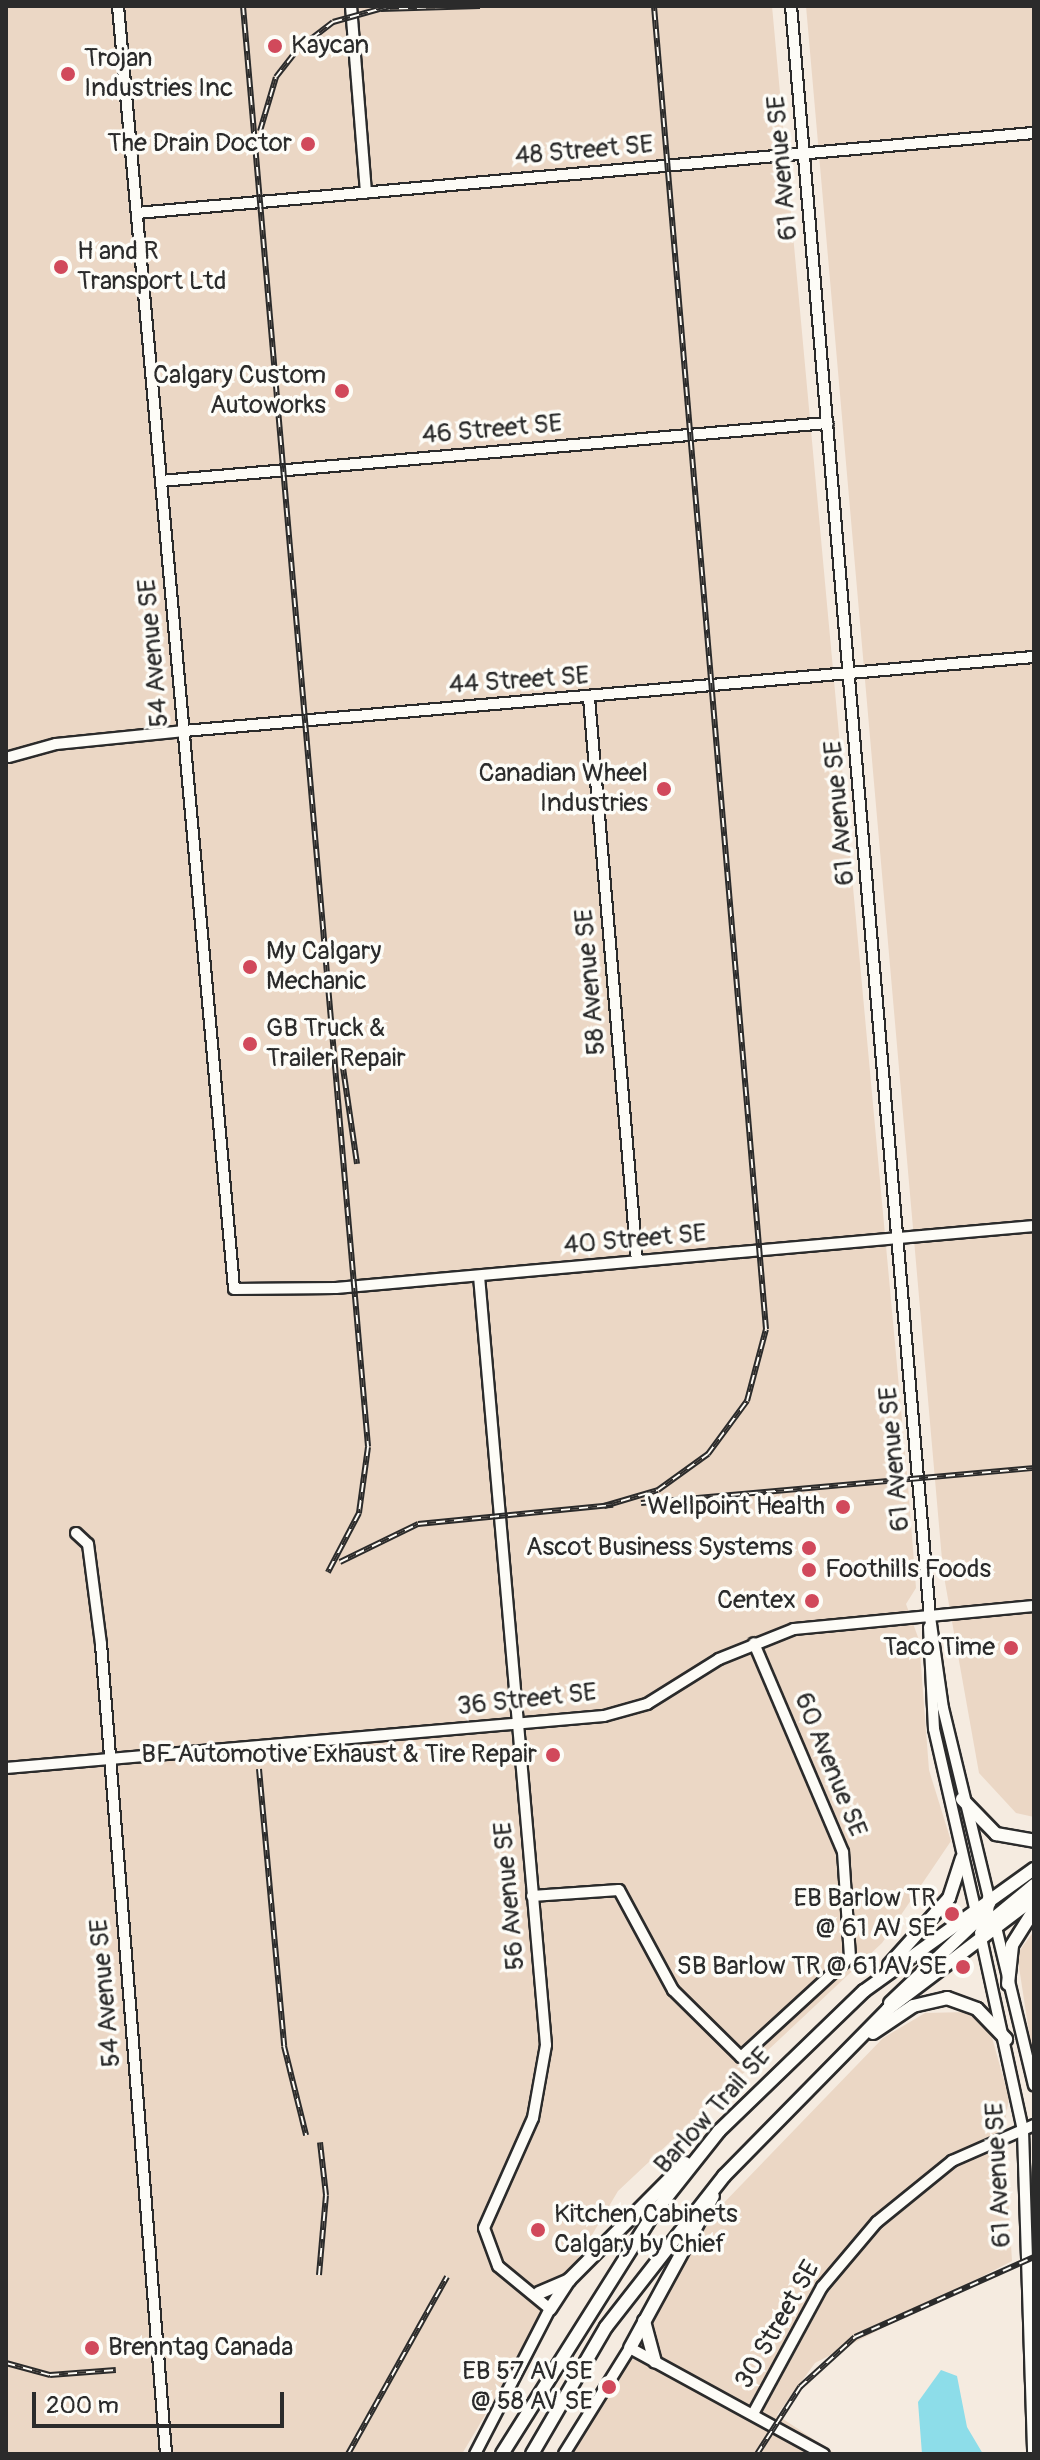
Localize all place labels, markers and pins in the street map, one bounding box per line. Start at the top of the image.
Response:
place label: Kaycan [291,30,369,62]
marker: Kaycan [266,37,284,55]
place label: Trojan Industries Inc [84,43,233,104]
marker: Trojan Industries Inc [59,65,77,83]
place label: The Drain Doctor [107,128,292,160]
marker: The Drain Doctor [299,135,317,153]
place label: H and R Transport Ltd [77,236,227,298]
marker: H and R Transport Ltd [52,258,70,276]
place label: Calgary Custom Autoworks [153,360,326,422]
marker: Calgary Custom Autoworks [333,382,351,400]
place label: Canadian Wheel Industries [479,758,648,820]
marker: Canadian Wheel Industries [655,780,673,798]
place label: My Calgary Mechanic [266,936,381,998]
marker: My Calgary Mechanic [241,958,259,976]
place label: GB Truck & Trailer Repair [266,1013,406,1074]
marker: GB Truck & Trailer Repair [241,1035,259,1053]
place label: Wellpoint Health [647,1491,825,1523]
marker: Wellpoint Health [832,1496,854,1518]
place label: Ascot Business Systems [526,1532,793,1564]
marker: Ascot Business Systems [800,1539,818,1557]
place label: Foothills Foods [825,1554,991,1586]
marker: Foothills Foods [800,1561,818,1579]
place label: Centex [717,1585,796,1617]
marker: Centex [803,1592,821,1610]
place label: Taco Time [883,1632,995,1664]
marker: Taco Time [1002,1639,1020,1657]
place label: BF Automotive Exhaust & Tire Repair [141,1739,537,1771]
marker: BF Automotive Exhaust & Tire Repair [544,1746,562,1764]
place label: EB Barlow TR @ 61 AV SE [793,1883,936,1944]
marker: EB Barlow TR @ 61 AV SE [943,1905,961,1923]
place label: SB Barlow TR @ 61 AV SE [676,1951,947,1983]
marker: SB Barlow TR @ 61 AV SE [954,1958,972,1976]
place label: Kitchen Cabinets Calgary by Chief [554,2199,738,2260]
marker: Kitchen Cabinets Calgary by Chief [529,2221,547,2239]
place label: Brenntag Canada [108,2332,293,2364]
marker: Brenntag Canada [83,2339,101,2357]
place label: EB 57 AV SE @ 58 AV SE [462,2356,593,2418]
marker: EB 57 AV SE @ 58 AV SE [600,2378,618,2396]

